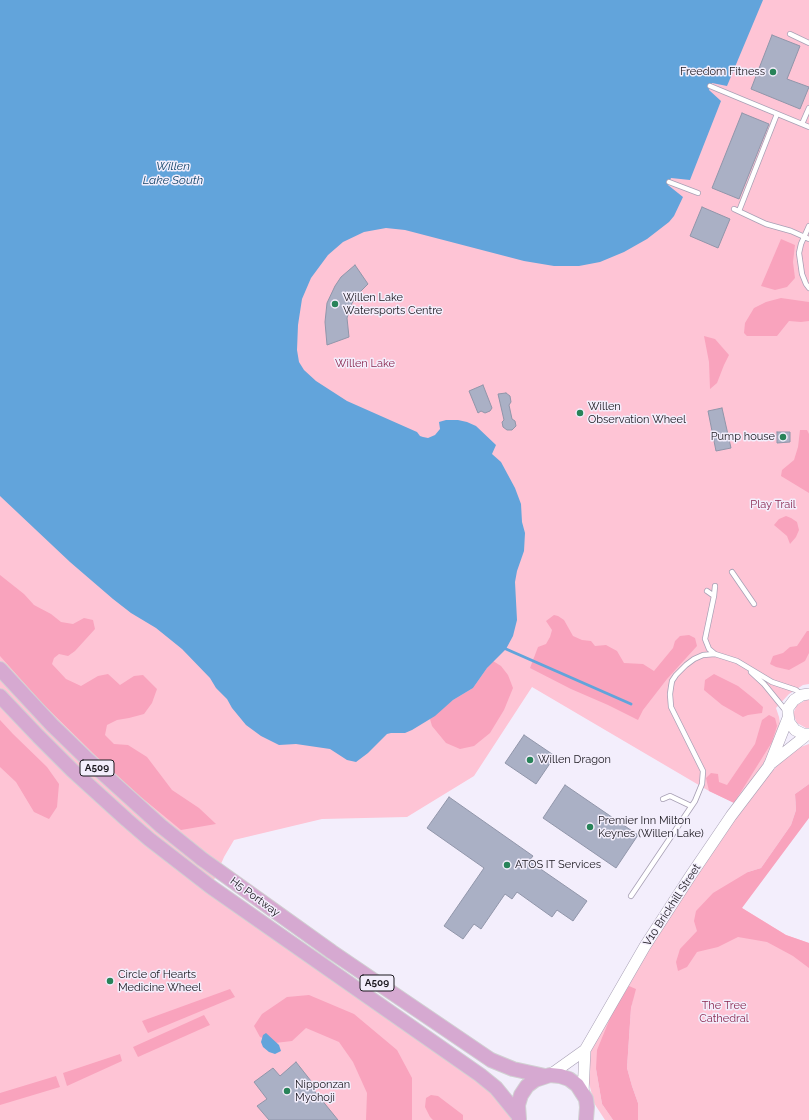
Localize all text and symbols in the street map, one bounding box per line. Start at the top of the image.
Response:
place label: Freedom Fitness [680,65,765,79]
marker: Freedom Fitness [768,67,778,77]
water label: Willen Lake South [143,159,203,187]
place label: Willen Lake Watersports Centre [343,291,442,317]
marker: Willen Lake Watersports Centre [330,299,340,309]
park label: Willen Lake [335,357,395,371]
place label: Willen Observation Wheel [588,400,686,426]
marker: Willen Observation Wheel [575,408,585,418]
place label: Pump house [711,430,775,444]
marker: Pump house [778,432,788,442]
park label: Play Trail [750,498,796,512]
place label: Willen Dragon [538,753,611,767]
marker: Willen Dragon [525,755,535,765]
road number: A509 [80,760,114,776]
place label: Premier Inn Milton Keynes (Willen Lake) [598,814,704,840]
marker: Premier Inn Milton Keynes (Willen Lake) [585,822,595,832]
place label: ATOS IT Services [515,858,601,872]
marker: ATOS IT Services [502,860,512,870]
street label: V10 Brickhill Street [641,862,703,948]
street label: H5 Portway [228,875,282,919]
place label: Circle of Hearts Medicine Wheel [118,968,201,994]
road number: A509 [360,975,394,991]
marker: Circle of Hearts Medicine Wheel [105,976,115,986]
park label: The Tree Cathedral [699,999,749,1025]
place label: Nipponzan Myohoji [295,1078,350,1104]
marker: Nipponzan Myohoji [282,1086,292,1096]

